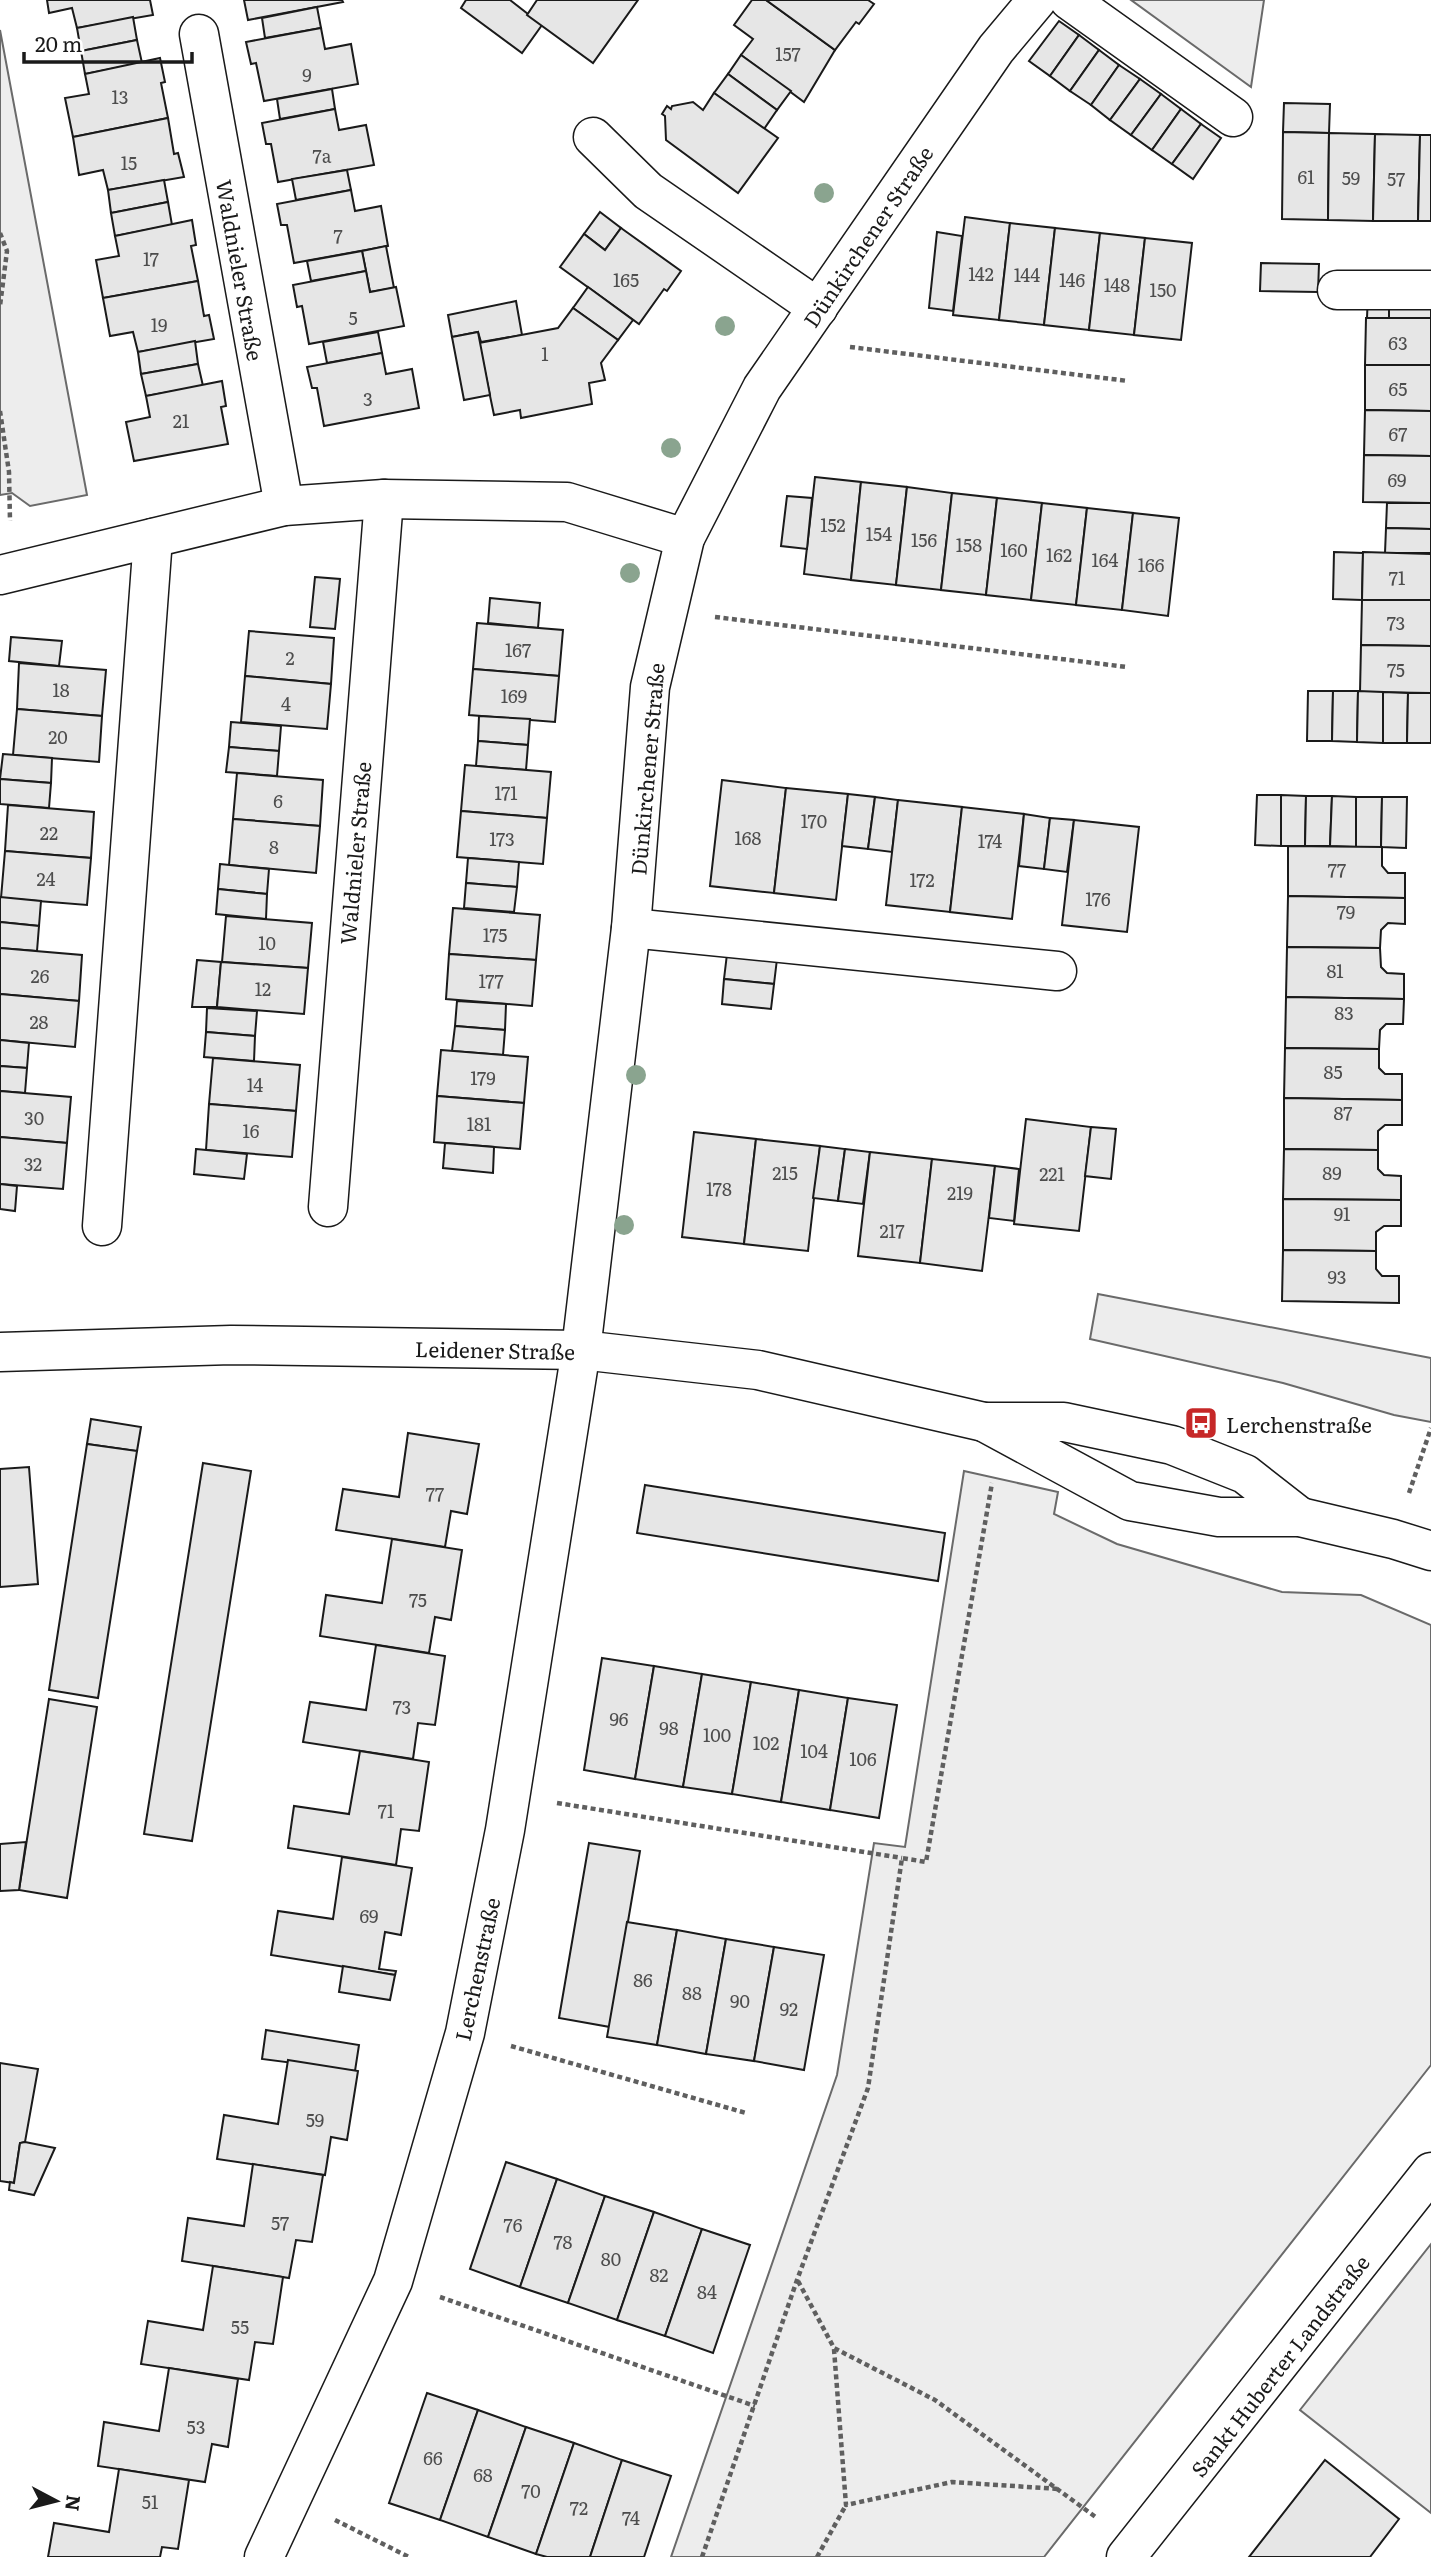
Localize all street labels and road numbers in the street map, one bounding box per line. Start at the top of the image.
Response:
street label: Dünkirchener Straße [795,139,939,333]
street label: Waldnieler Straße [210,177,272,363]
street label: Dünkirchener Straße [621,661,671,876]
street label: Waldnieler Straße [331,760,377,946]
street label: Leidener Straße [415,1332,575,1366]
street label: Lerchenstraße [446,1894,506,2044]
street label: Sankt Huberter Landstraße [1182,2247,1376,2483]

